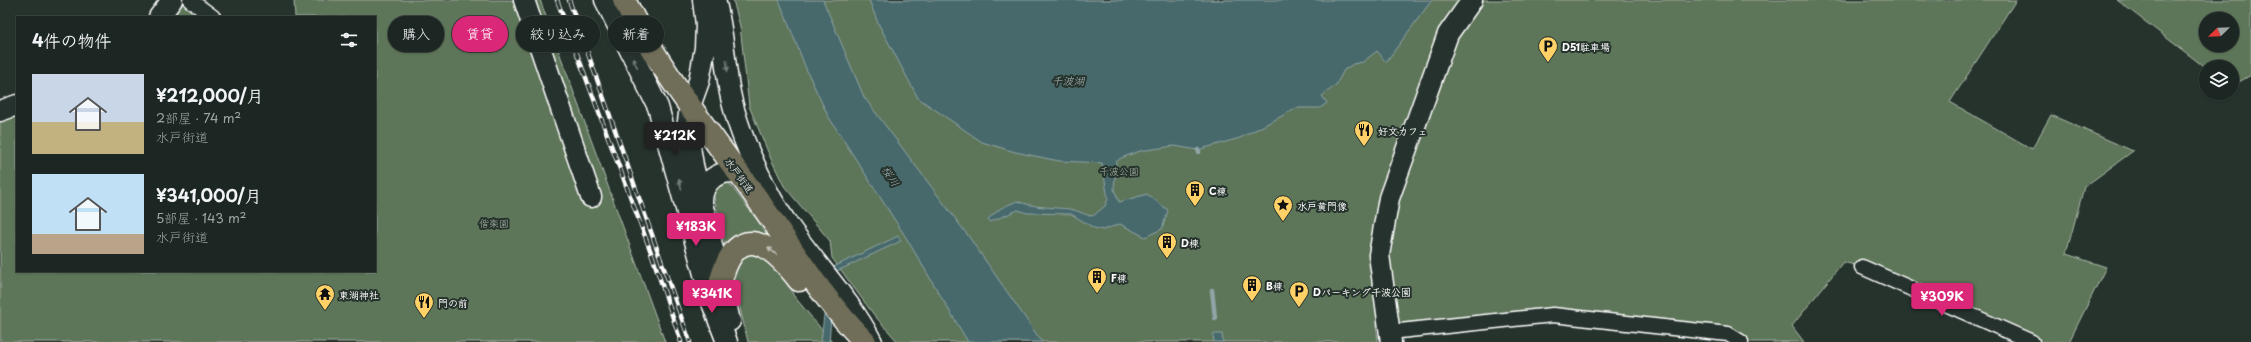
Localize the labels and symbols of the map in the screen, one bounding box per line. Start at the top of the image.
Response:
north arrow [2199,12,2239,52]
parking icon: D51駐車場 [1537,35,1559,63]
place label: D51駐車場 [1562,39,1610,54]
one-way arrow [632,57,639,69]
one-way arrow [723,60,730,72]
water label: 千波湖 [1052,72,1085,89]
restaurant icon: 好文カフェ [1353,119,1375,147]
pin: ¥212K [647,122,703,156]
place label: 好文カフェ [1378,123,1427,138]
street label: 水戸街道 [722,154,758,196]
water label: 桜川 [878,162,904,190]
park label: 千波公園 [1099,163,1139,178]
one-way arrow [677,178,683,190]
building icon: C棟 [1184,179,1206,207]
place label: C棟 [1209,183,1227,198]
place icon: 水戸黄門像 [1272,194,1294,222]
place label: 水戸黄門像 [1297,198,1347,213]
pin: ¥183K [668,213,724,247]
park label: 偕楽園 [479,215,509,230]
building icon: D棟 [1156,231,1178,259]
place label: D棟 [1181,235,1199,250]
one-way arrow [766,247,777,255]
building icon: F棟 [1086,266,1108,294]
place label: F棟 [1111,270,1127,285]
building icon: B棟 [1241,274,1263,302]
place label: B棟 [1266,278,1283,293]
pin: ¥341K [684,280,740,314]
parking icon: Dパーキング千波公園 [1288,280,1310,308]
temple icon: 東湖神社 [314,283,336,311]
pin: ¥309K [1914,283,1970,317]
place label: Dパーキング千波公園 [1313,284,1411,299]
place label: 東湖神社 [339,287,379,302]
restaurant icon: 門の前 [413,291,435,319]
place label: 門の前 [438,295,468,310]

